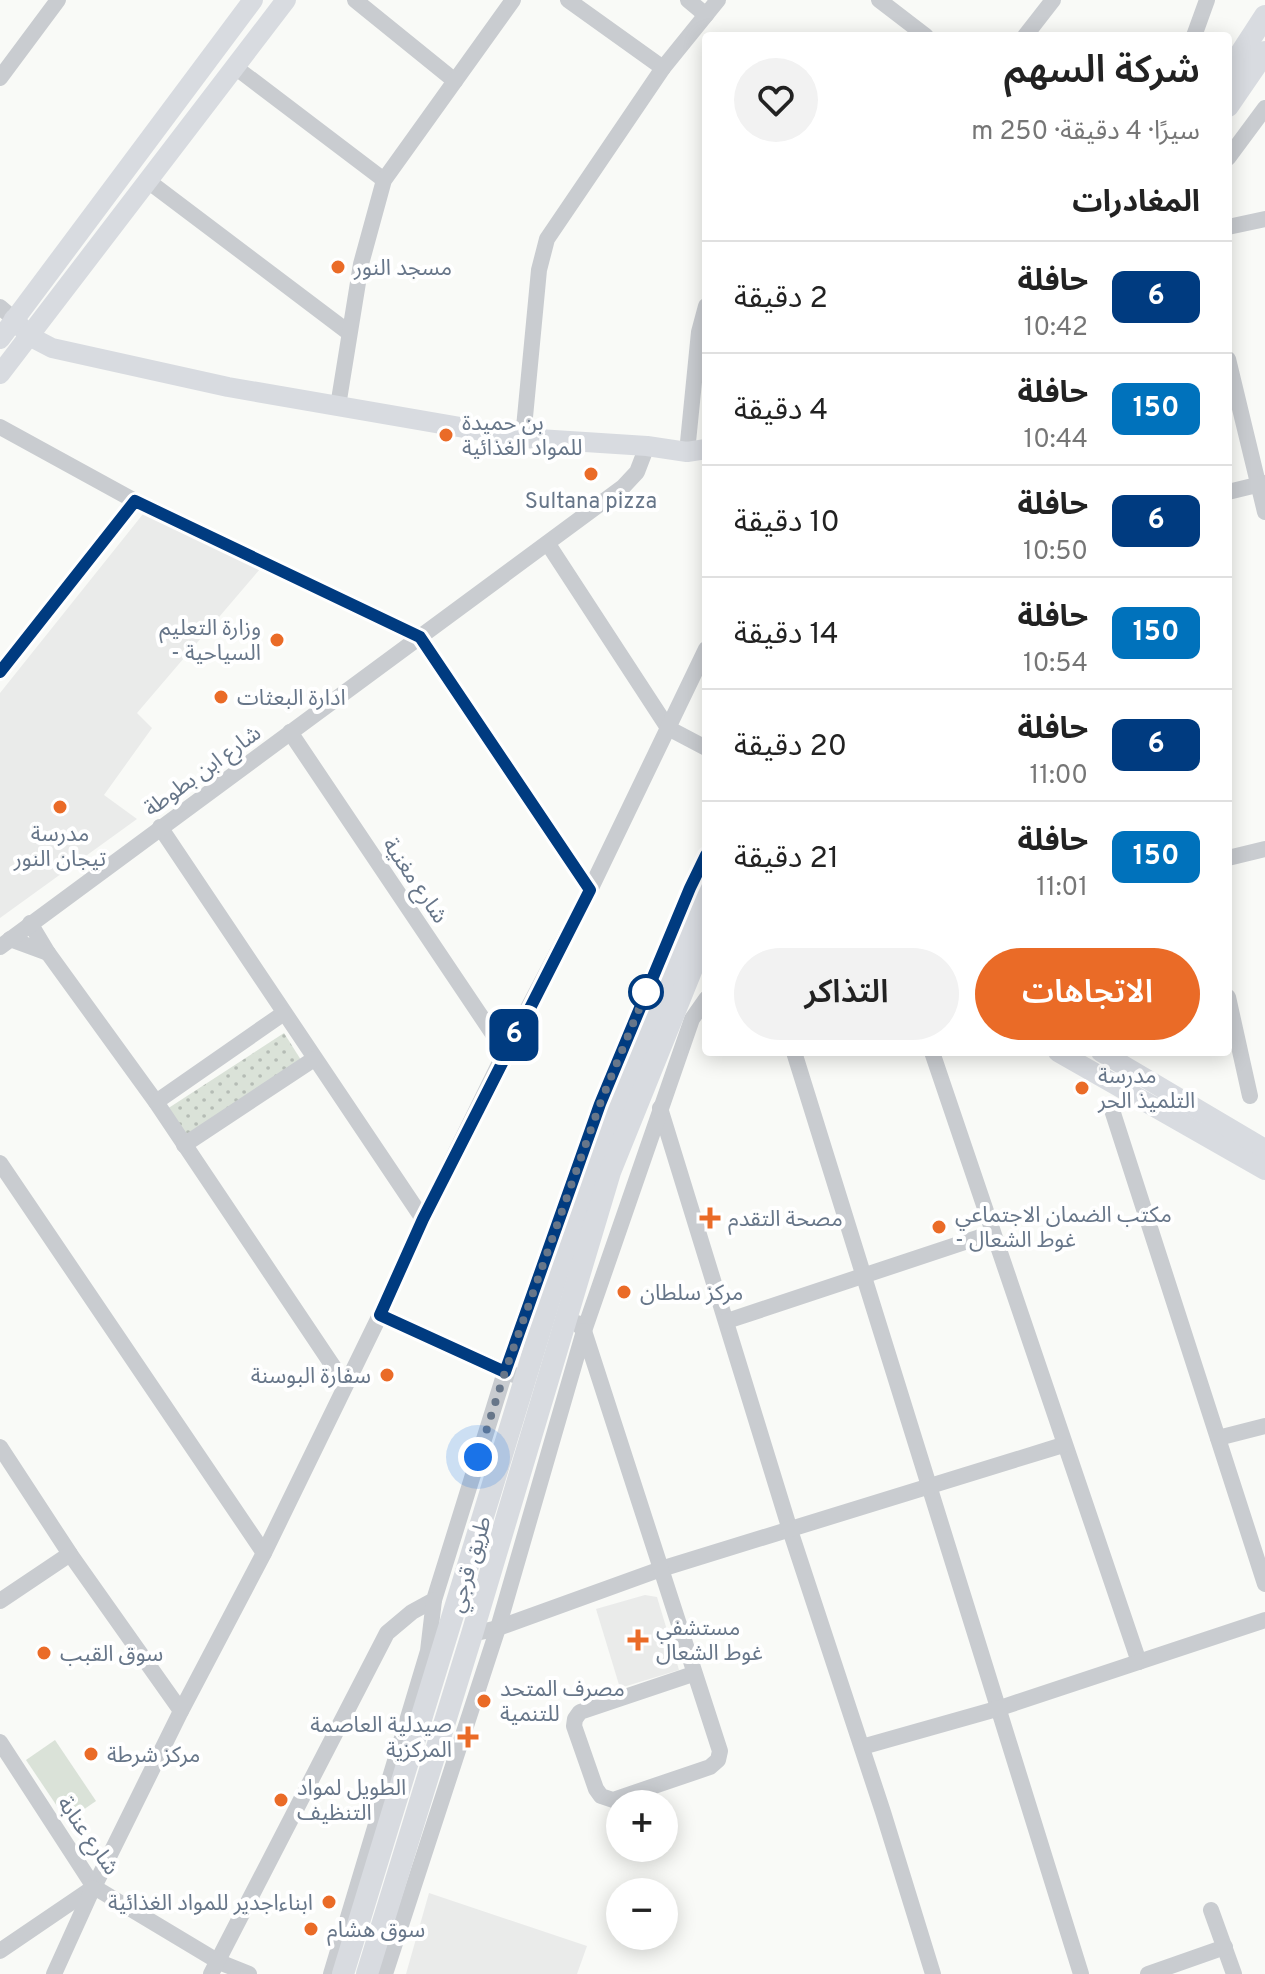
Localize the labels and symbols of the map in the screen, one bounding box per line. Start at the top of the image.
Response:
place label: مسجد النور [353,256,452,283]
marker: مسجد النور [329,258,347,276]
place label: بن حميدة للمواد الغذائية [462,411,583,463]
marker: بن حميدة للمواد الغذائية [437,426,455,444]
marker: Sultana pizza [582,465,600,483]
place label: Sultana pizza [525,489,657,516]
place label: وزارة التعليم - السياحية [159,616,261,668]
marker: وزارة التعليم - السياحية [268,631,286,649]
place label: ادارة البعثات [237,686,346,713]
marker: ادارة البعثات [212,688,230,706]
street label: شارع ابن بطوطة [140,721,268,824]
marker: مدرسة تيجان النور [51,798,69,816]
place label: مدرسة تيجان النور [13,822,106,874]
street label: شارع مغنية [375,833,452,930]
unlabelled marker [629,975,663,1009]
line badge: 6 [488,1009,540,1061]
place label: مدرسة التلميذ الحر [1097,1064,1195,1116]
marker: مدرسة التلميذ الحر [1073,1079,1091,1097]
place label: مكتب الضمان الاجتماعي - غوط الشعال [955,1203,1172,1255]
marker: مصحة التقدم [699,1207,721,1229]
place label: مصحة التقدم [728,1207,843,1235]
marker: مكتب الضمان الاجتماعي - غوط الشعال [930,1218,948,1236]
place label: مركز سلطان [640,1281,743,1308]
marker: مركز سلطان [615,1283,633,1301]
place label: سفارة البوسنة [251,1364,371,1391]
marker: سفارة البوسنة [378,1366,396,1384]
your location [458,1437,498,1477]
street label: طريق قرجي [444,1513,500,1616]
place label: مستشفي غوط الشعال [656,1616,763,1668]
marker: مستشفي غوط الشعال [627,1629,649,1651]
place label: سوق القبب [60,1642,163,1669]
marker: سوق القبب [35,1644,53,1662]
place label: مصرف المتحد للتنمية [500,1677,625,1729]
marker: مصرف المتحد للتنمية [475,1692,493,1710]
place label: صيدلية العاصمة المركزية [310,1713,452,1765]
marker: صيدلية العاصمة المركزية [459,1728,477,1746]
place label: مركز شرطة [107,1743,200,1770]
marker: مركز شرطة [82,1745,100,1763]
place label: الطويل لمواد التنظيف [297,1776,406,1828]
marker: الطويل لمواد التنظيف [272,1791,290,1809]
street label: شارع عنابة [49,1792,124,1881]
place label: ابناءاجدير للمواد الغذائية [108,1891,313,1918]
marker: ابناءاجدير للمواد الغذائية [320,1893,338,1911]
place label: سوق هشام [327,1918,425,1946]
marker: سوق هشام [302,1920,320,1938]

